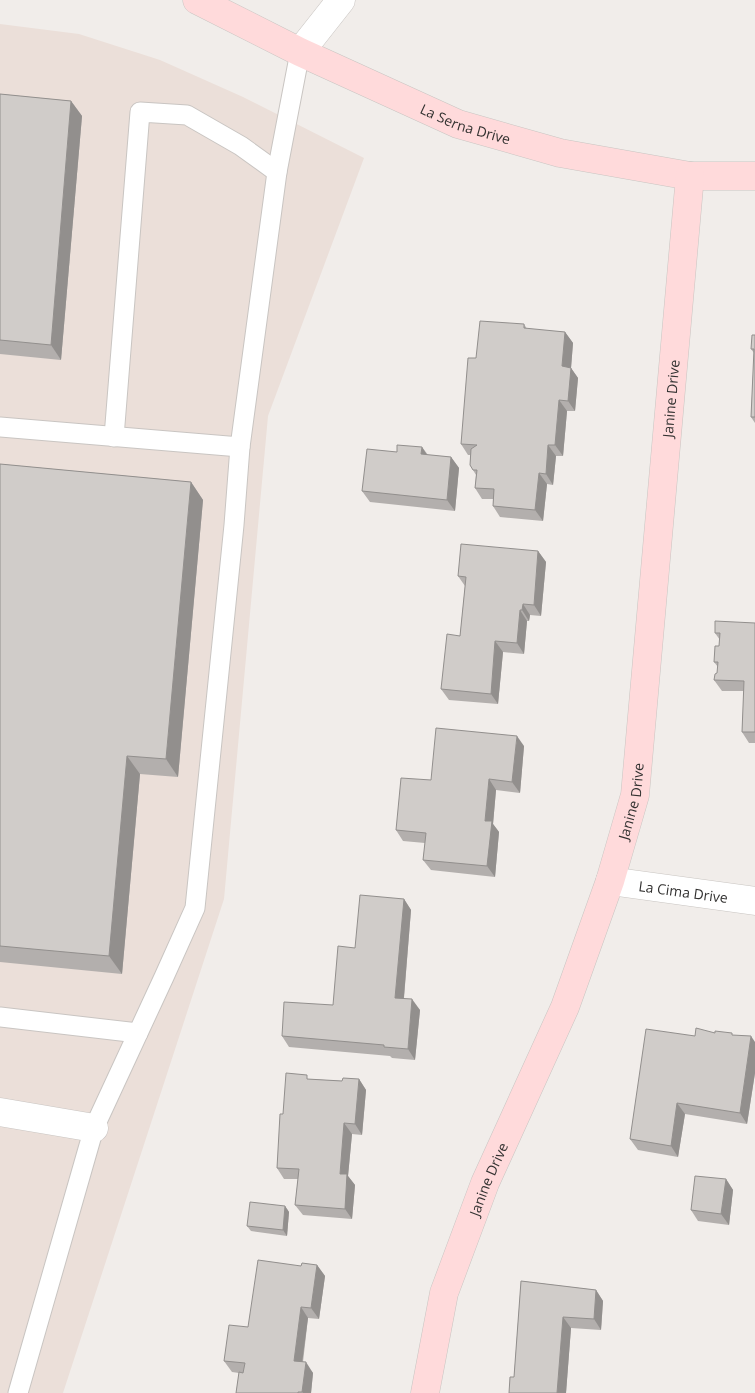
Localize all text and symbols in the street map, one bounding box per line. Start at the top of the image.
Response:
street label: La Serna Drive [417,99,513,148]
street label: Janine Drive [657,359,683,440]
street label: Janine Drive [612,762,647,844]
street label: La Cima Drive [638,876,729,907]
street label: Janine Drive [463,1139,512,1220]

